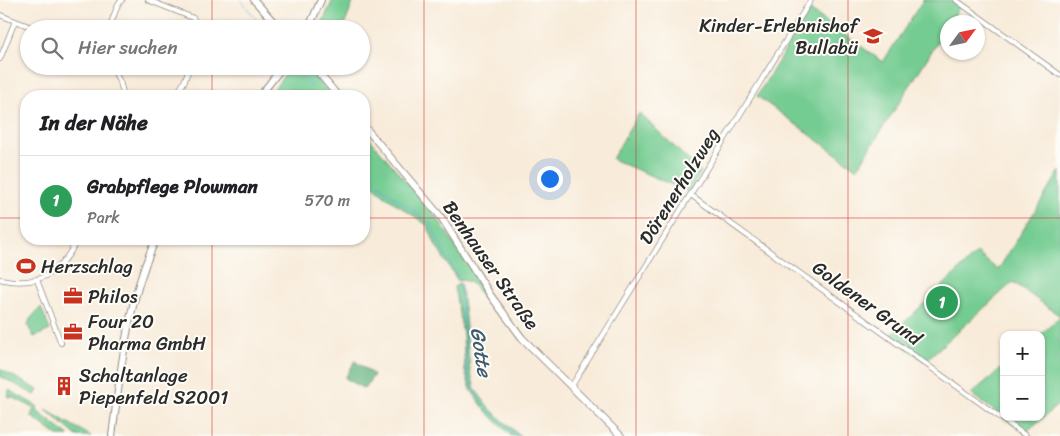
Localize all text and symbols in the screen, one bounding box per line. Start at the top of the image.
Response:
place label: Kinder-Erlebnishof Bullabü [699,9,861,64]
north arrow [940,15,985,60]
search box [20,20,370,75]
school or university icon: Kinder-Erlebnishof Bullabü [862,25,884,47]
text: Hier suchen [78,31,178,64]
icon: search [38,34,66,62]
text: In der Nähe [40,104,148,142]
street label: Dörenerholzweg [630,121,728,251]
your location [537,166,563,192]
text: Grabpflege Plowman [87,170,258,203]
text: 1 [53,186,59,215]
text: 570 m [305,186,350,215]
street label: Benhauser Straße [434,193,548,337]
text: Park [87,203,120,232]
place label: Herzschlag [41,250,133,283]
street label: Goldener Grund [805,252,930,355]
sports icon: Herzschlag [15,255,37,277]
place label: Philos [88,280,138,313]
pin: 1 [926,283,958,321]
office icon: Philos [62,285,84,307]
place label: Four 20 Pharma GmbH [88,305,206,360]
office icon: Four 20 Pharma GmbH [62,321,84,343]
water label: Gotte [460,325,502,381]
map controls [1000,331,1045,421]
button: + [1000,331,1045,376]
place label: Schaltanlage Piepenfeld S2001 [79,359,228,414]
building icon: Schaltanlage Piepenfeld S2001 [53,375,75,397]
button: − [1000,376,1045,421]

